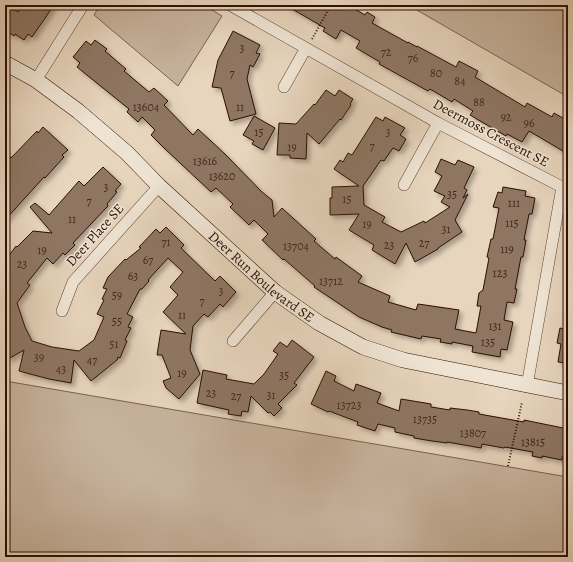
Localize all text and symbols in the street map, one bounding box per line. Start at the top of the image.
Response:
house number: 3 [240,40,245,56]
house number: 72 [381,44,392,60]
house number: 76 [408,50,419,66]
house number: 7 [229,65,235,81]
house number: 80 [430,65,442,81]
house number: 84 [454,73,466,89]
street label: Deermoss Crescent SE [430,94,552,172]
house number: 88 [473,94,485,110]
house number: 13604 [133,99,160,115]
house number: 11 [236,99,244,115]
house number: 92 [500,109,512,125]
house number: 96 [523,115,535,131]
house number: 15 [254,124,264,140]
house number: 3 [386,124,391,140]
house number: 7 [369,138,375,154]
house number: 19 [287,139,297,155]
house number: 13616 [193,153,218,169]
house number: 13620 [209,168,235,184]
house number: 3 [104,179,109,195]
house number: 35 [447,186,457,202]
house number: 15 [342,191,352,207]
house number: 7 [86,193,92,209]
house number: 111 [508,195,520,211]
street label: Deer Place SE [62,199,128,271]
house number: 11 [68,211,76,227]
house number: 115 [505,215,519,231]
house number: 19 [362,216,372,232]
house number: 31 [441,221,451,237]
street label: Deer Run Boulevard SE [205,226,318,326]
house number: 71 [161,234,171,250]
house number: 27 [419,235,430,251]
house number: 23 [384,237,394,253]
house number: 13704 [283,238,310,254]
house number: 119 [500,241,514,257]
house number: 19 [37,242,47,258]
house number: 67 [143,252,154,268]
house number: 23 [17,256,27,272]
house number: 123 [493,265,507,281]
house number: 63 [128,268,138,284]
house number: 13712 [319,273,343,289]
house number: 3 [219,283,224,299]
house number: 59 [112,287,122,303]
house number: 7 [199,293,205,309]
house number: 11 [178,307,186,323]
house number: 55 [112,313,122,329]
house number: 131 [488,318,502,334]
house number: 135 [481,334,495,350]
house number: 51 [109,336,119,352]
house number: 39 [34,349,44,365]
house number: 47 [87,352,98,368]
house number: 43 [56,361,66,377]
house number: 19 [177,365,187,381]
house number: 35 [279,367,289,383]
house number: 23 [206,385,216,401]
house number: 31 [266,387,276,403]
house number: 27 [231,388,242,404]
house number: 13723 [337,397,361,413]
house number: 13735 [413,411,437,427]
house number: 13807 [460,425,487,441]
house number: 13815 [521,434,545,450]

